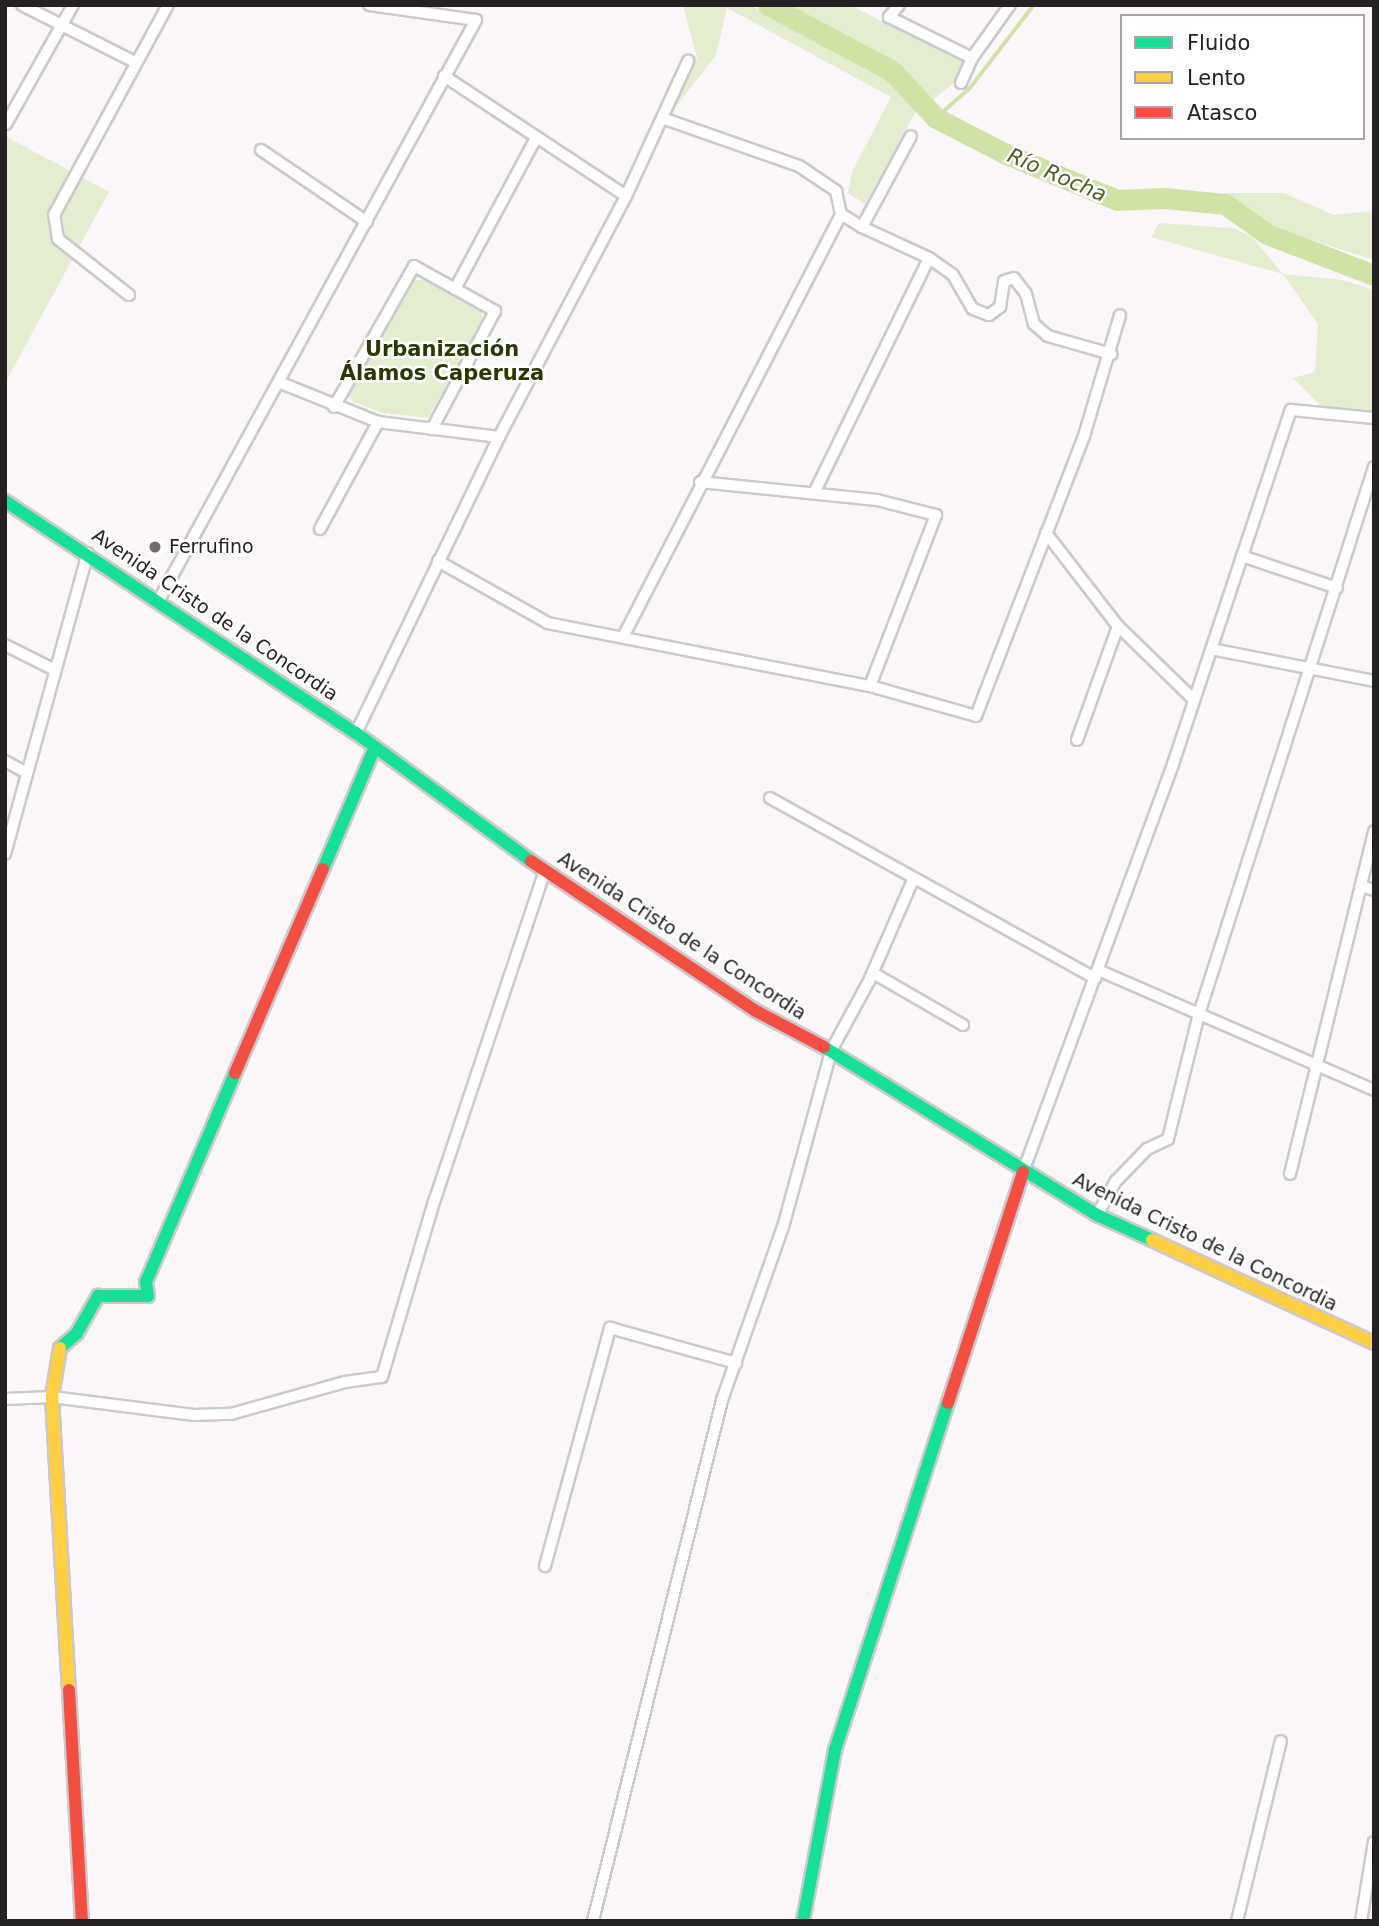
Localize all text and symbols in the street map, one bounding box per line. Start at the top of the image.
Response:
legend [1120,14,1365,140]
text: Fluido [1187,31,1250,55]
text: Lento [1187,66,1246,90]
text: Atasco [1187,101,1257,125]
water label: Río Rocha [1004,143,1110,207]
district label: Urbanización Álamos Caperuza [340,336,544,386]
street label: Avenida Cristo de la Concordia [88,524,342,706]
place label: Ferrufino [169,536,254,558]
marker: Ferrufino [147,539,163,555]
street label: Avenida Cristo de la Concordia [554,847,810,1025]
street label: Avenida Cristo de la Concordia [1069,1168,1341,1316]

